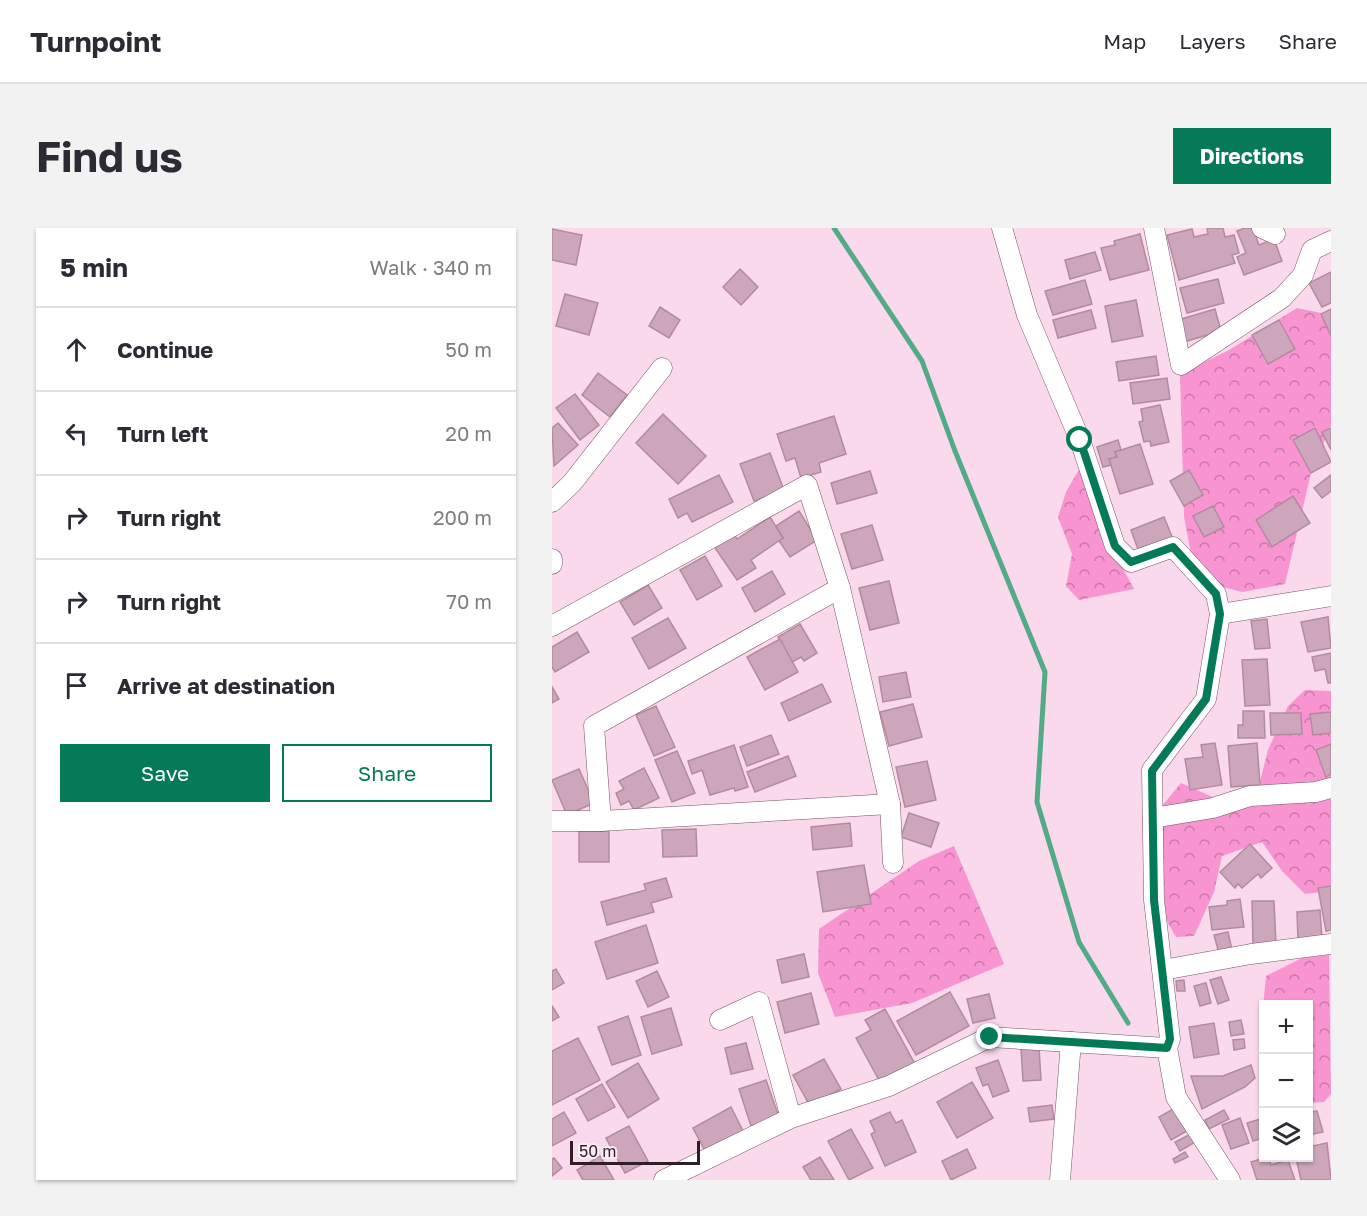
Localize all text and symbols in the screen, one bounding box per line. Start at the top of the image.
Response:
text: Turnpoint [30,25,161,58]
text: Map [1103,28,1146,54]
text: Layers [1179,28,1246,54]
text: Share [1279,28,1337,54]
button: Directions [1173,128,1331,184]
text: Find us [36,131,183,181]
text: 5 min [60,252,128,283]
text: Walk · 340 m [370,255,492,279]
icon: ahead [60,333,93,366]
text: Continue [117,336,213,363]
text: 50 m [445,337,492,361]
icon: left [60,417,93,450]
text: Turn left [117,420,208,447]
text: 20 m [445,421,492,445]
route start [1066,426,1092,452]
icon: right [60,501,93,534]
text: Turn right [117,504,221,531]
text: 200 m [433,505,492,529]
icon: right [60,585,93,618]
text: Turn right [117,588,221,615]
text: 70 m [446,589,492,613]
icon: arrive [60,669,93,702]
text: Arrive at destination [117,672,335,699]
button: Save [60,744,270,802]
button: Share [282,744,492,802]
map controls [1259,1000,1313,1162]
button: + [1259,1000,1313,1054]
route end [976,1023,1002,1049]
button: − [1259,1054,1313,1108]
button: layers [1259,1108,1313,1162]
scale bar [570,1138,700,1166]
text: 50 m [579,1141,616,1161]

